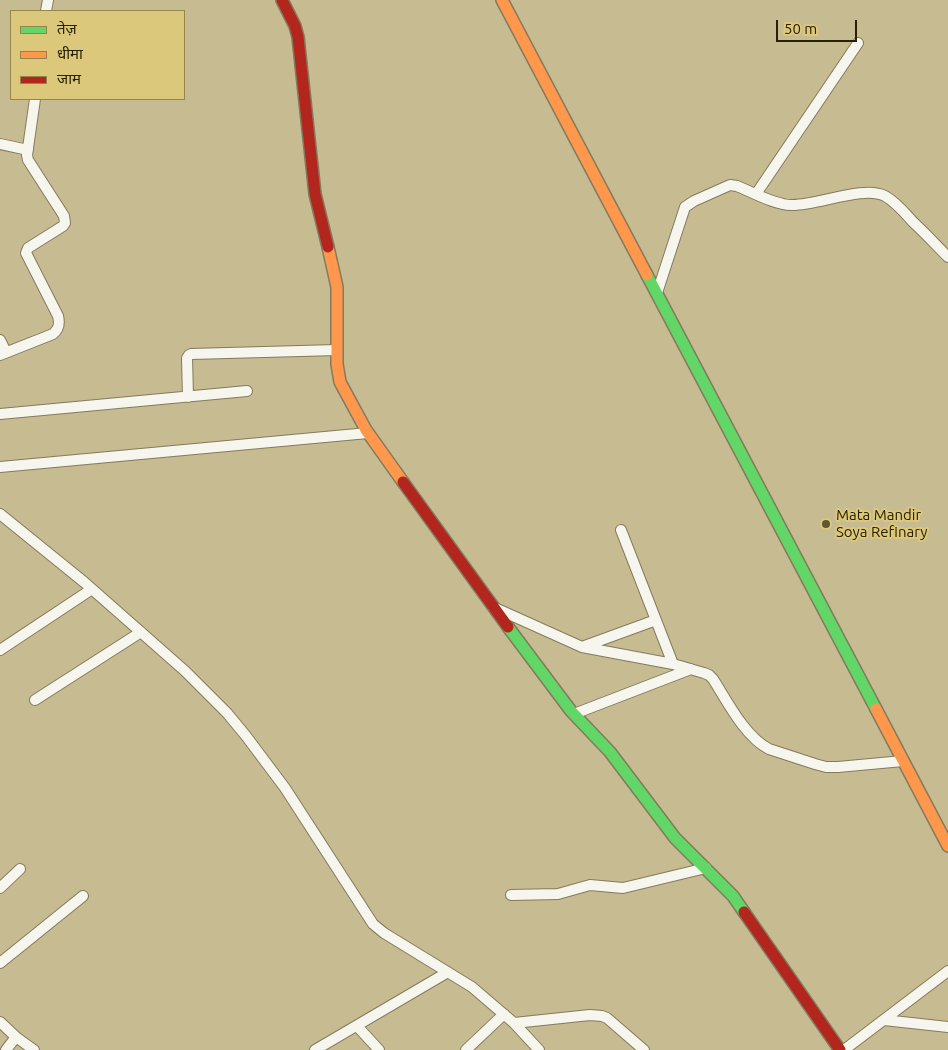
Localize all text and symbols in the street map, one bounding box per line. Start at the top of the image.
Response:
legend [10,10,185,100]
scale bar [778,10,859,42]
text: तेज़ [57,20,77,37]
text: 50 m [784,20,817,37]
text: धीमा [57,45,83,62]
text: जाम [57,70,81,87]
place label: Mata Mandir Soya Refinary [836,506,927,541]
marker: Mata Mandir Soya Refinary [820,518,832,530]

